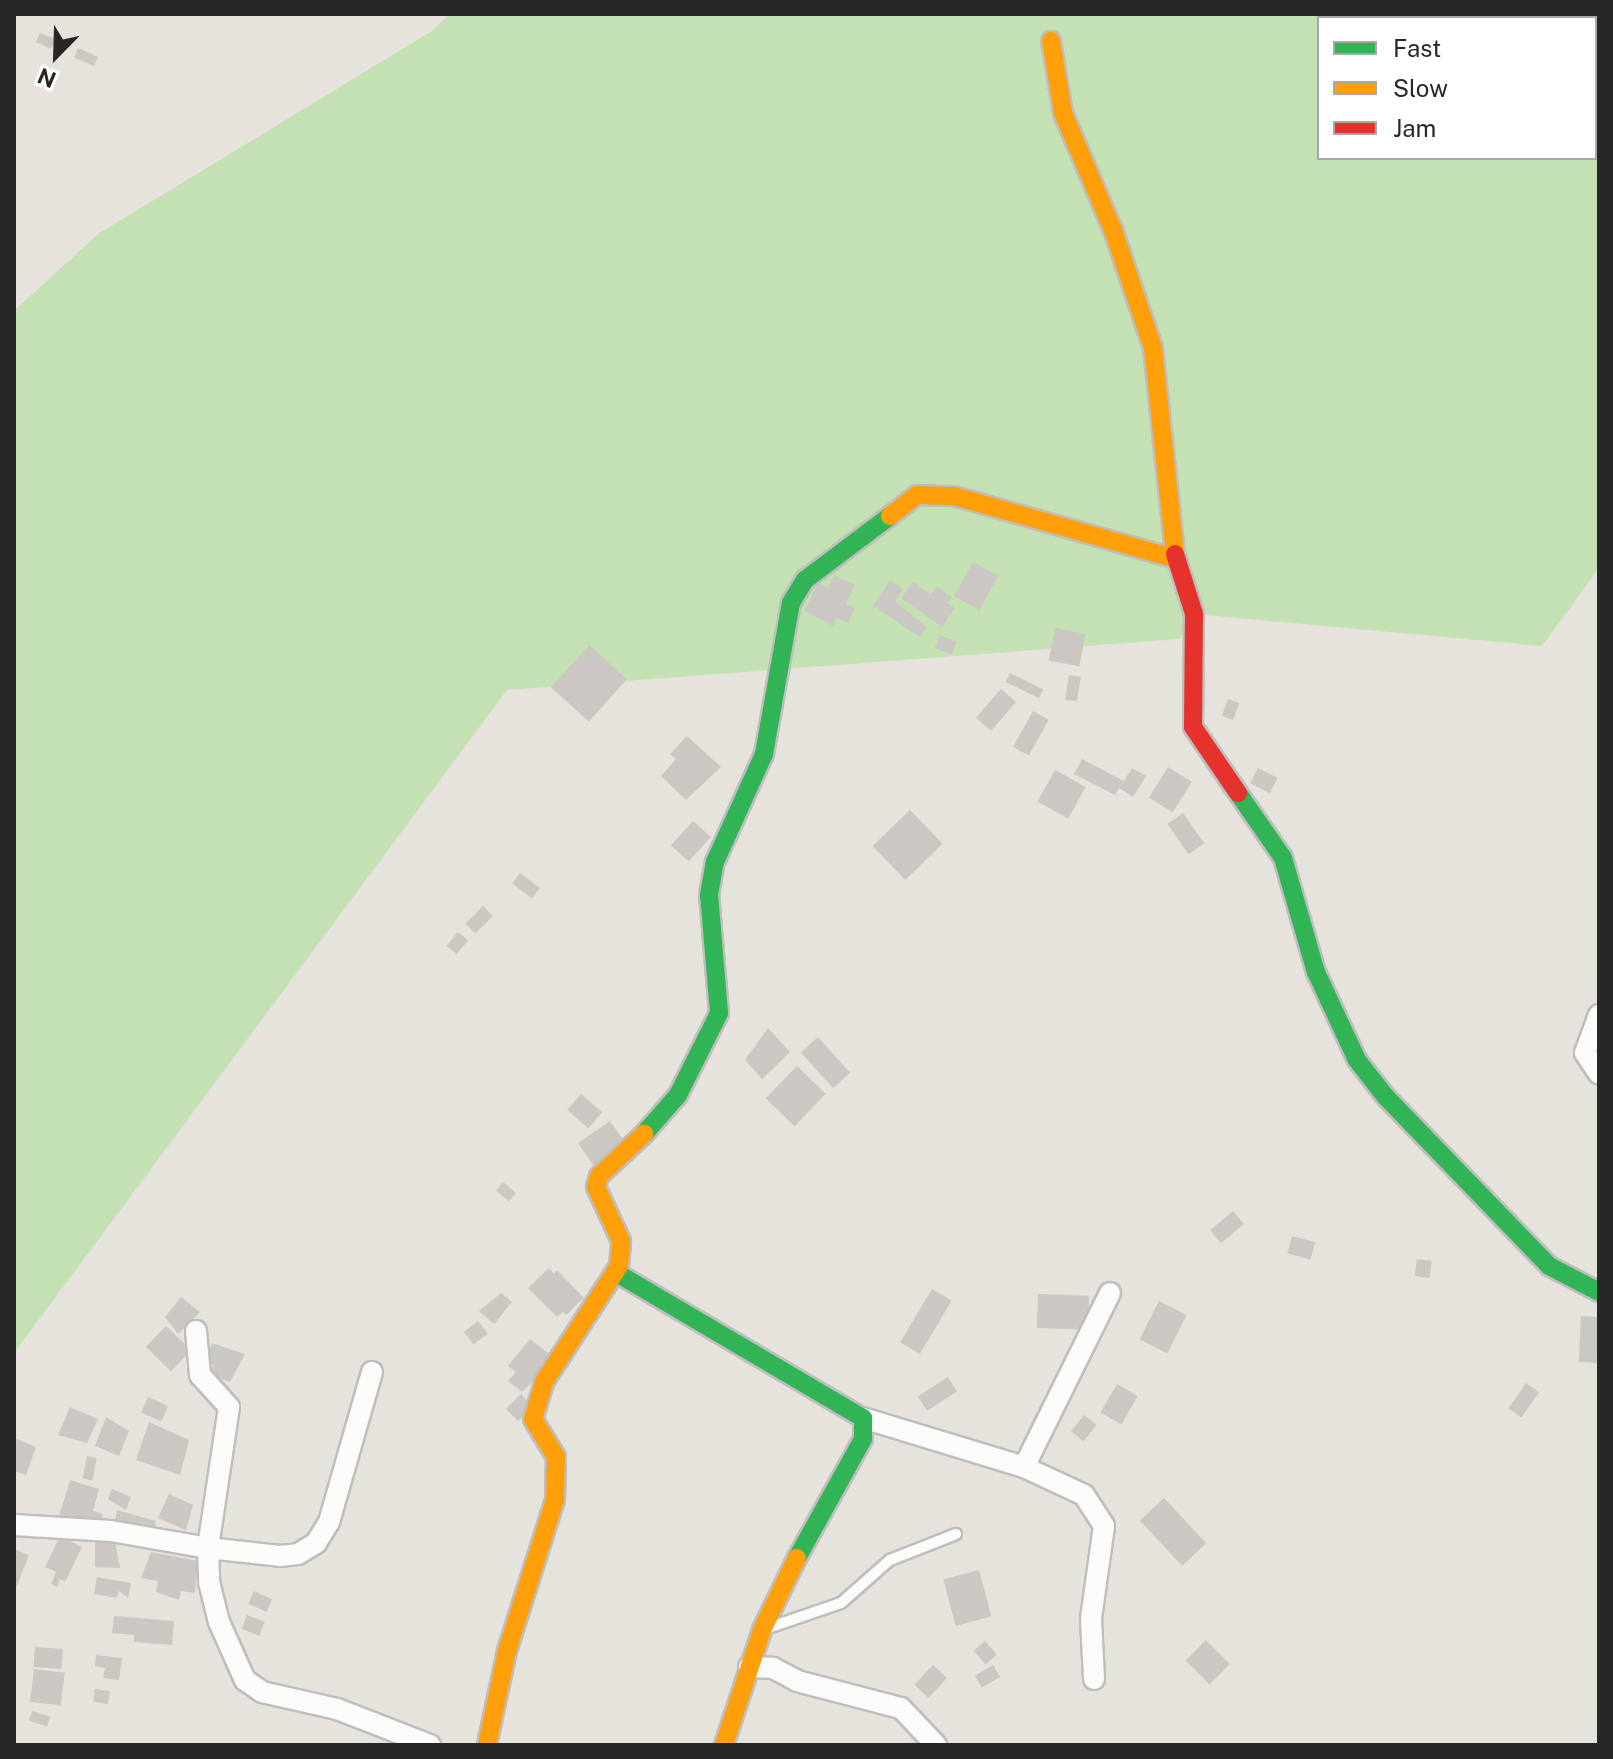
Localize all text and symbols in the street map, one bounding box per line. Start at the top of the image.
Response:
north arrow [16,16,96,96]
legend [1317,16,1597,160]
text: Fast [1393,34,1441,62]
text: N [34,63,60,93]
text: Slow [1393,74,1448,102]
text: Jam [1393,114,1436,142]

